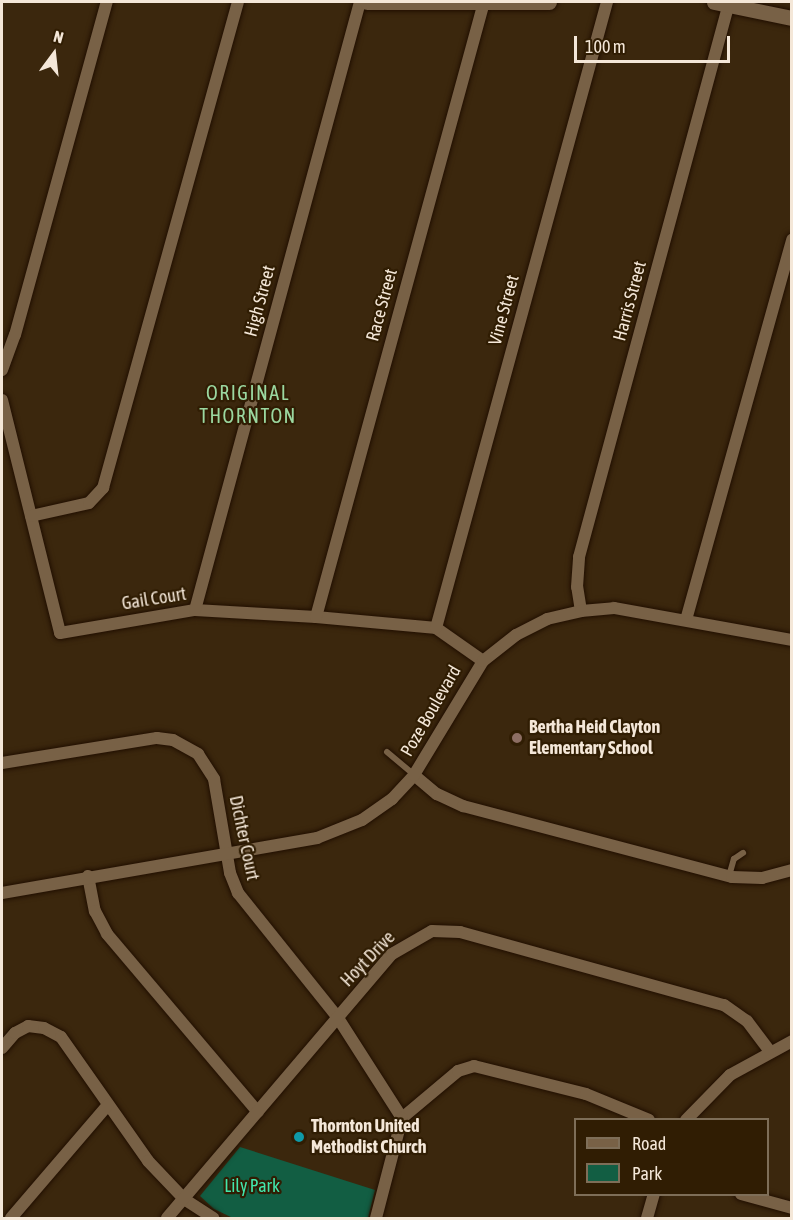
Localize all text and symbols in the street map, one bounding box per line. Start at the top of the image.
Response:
north arrow [24,24,84,84]
scale bar [577,24,733,62]
text: N [52,27,66,47]
text: 100 m [585,36,626,57]
street label: Harris Street [609,259,651,343]
street label: High Street [240,263,280,339]
street label: Race Street [362,266,402,344]
street label: Vine Street [484,273,524,347]
district label: ORIGINAL THORNTON [199,380,297,427]
street label: Gail Court [120,583,188,615]
street label: Poze Boulevard [396,662,466,760]
place label: Bertha Heid Clayton Elementary School [529,717,660,760]
marker: Bertha Heid Clayton Elementary School [510,731,524,745]
street label: Dichter Court [224,794,264,882]
street label: Hoyt Drive [336,927,400,991]
place label: Thornton United Methodist Church [311,1116,427,1158]
legend [574,1118,769,1196]
marker: Thornton United Methodist Church [292,1130,306,1144]
text: Road [632,1133,666,1154]
text: Park [632,1163,662,1184]
park label: Lily Park [224,1175,280,1197]

